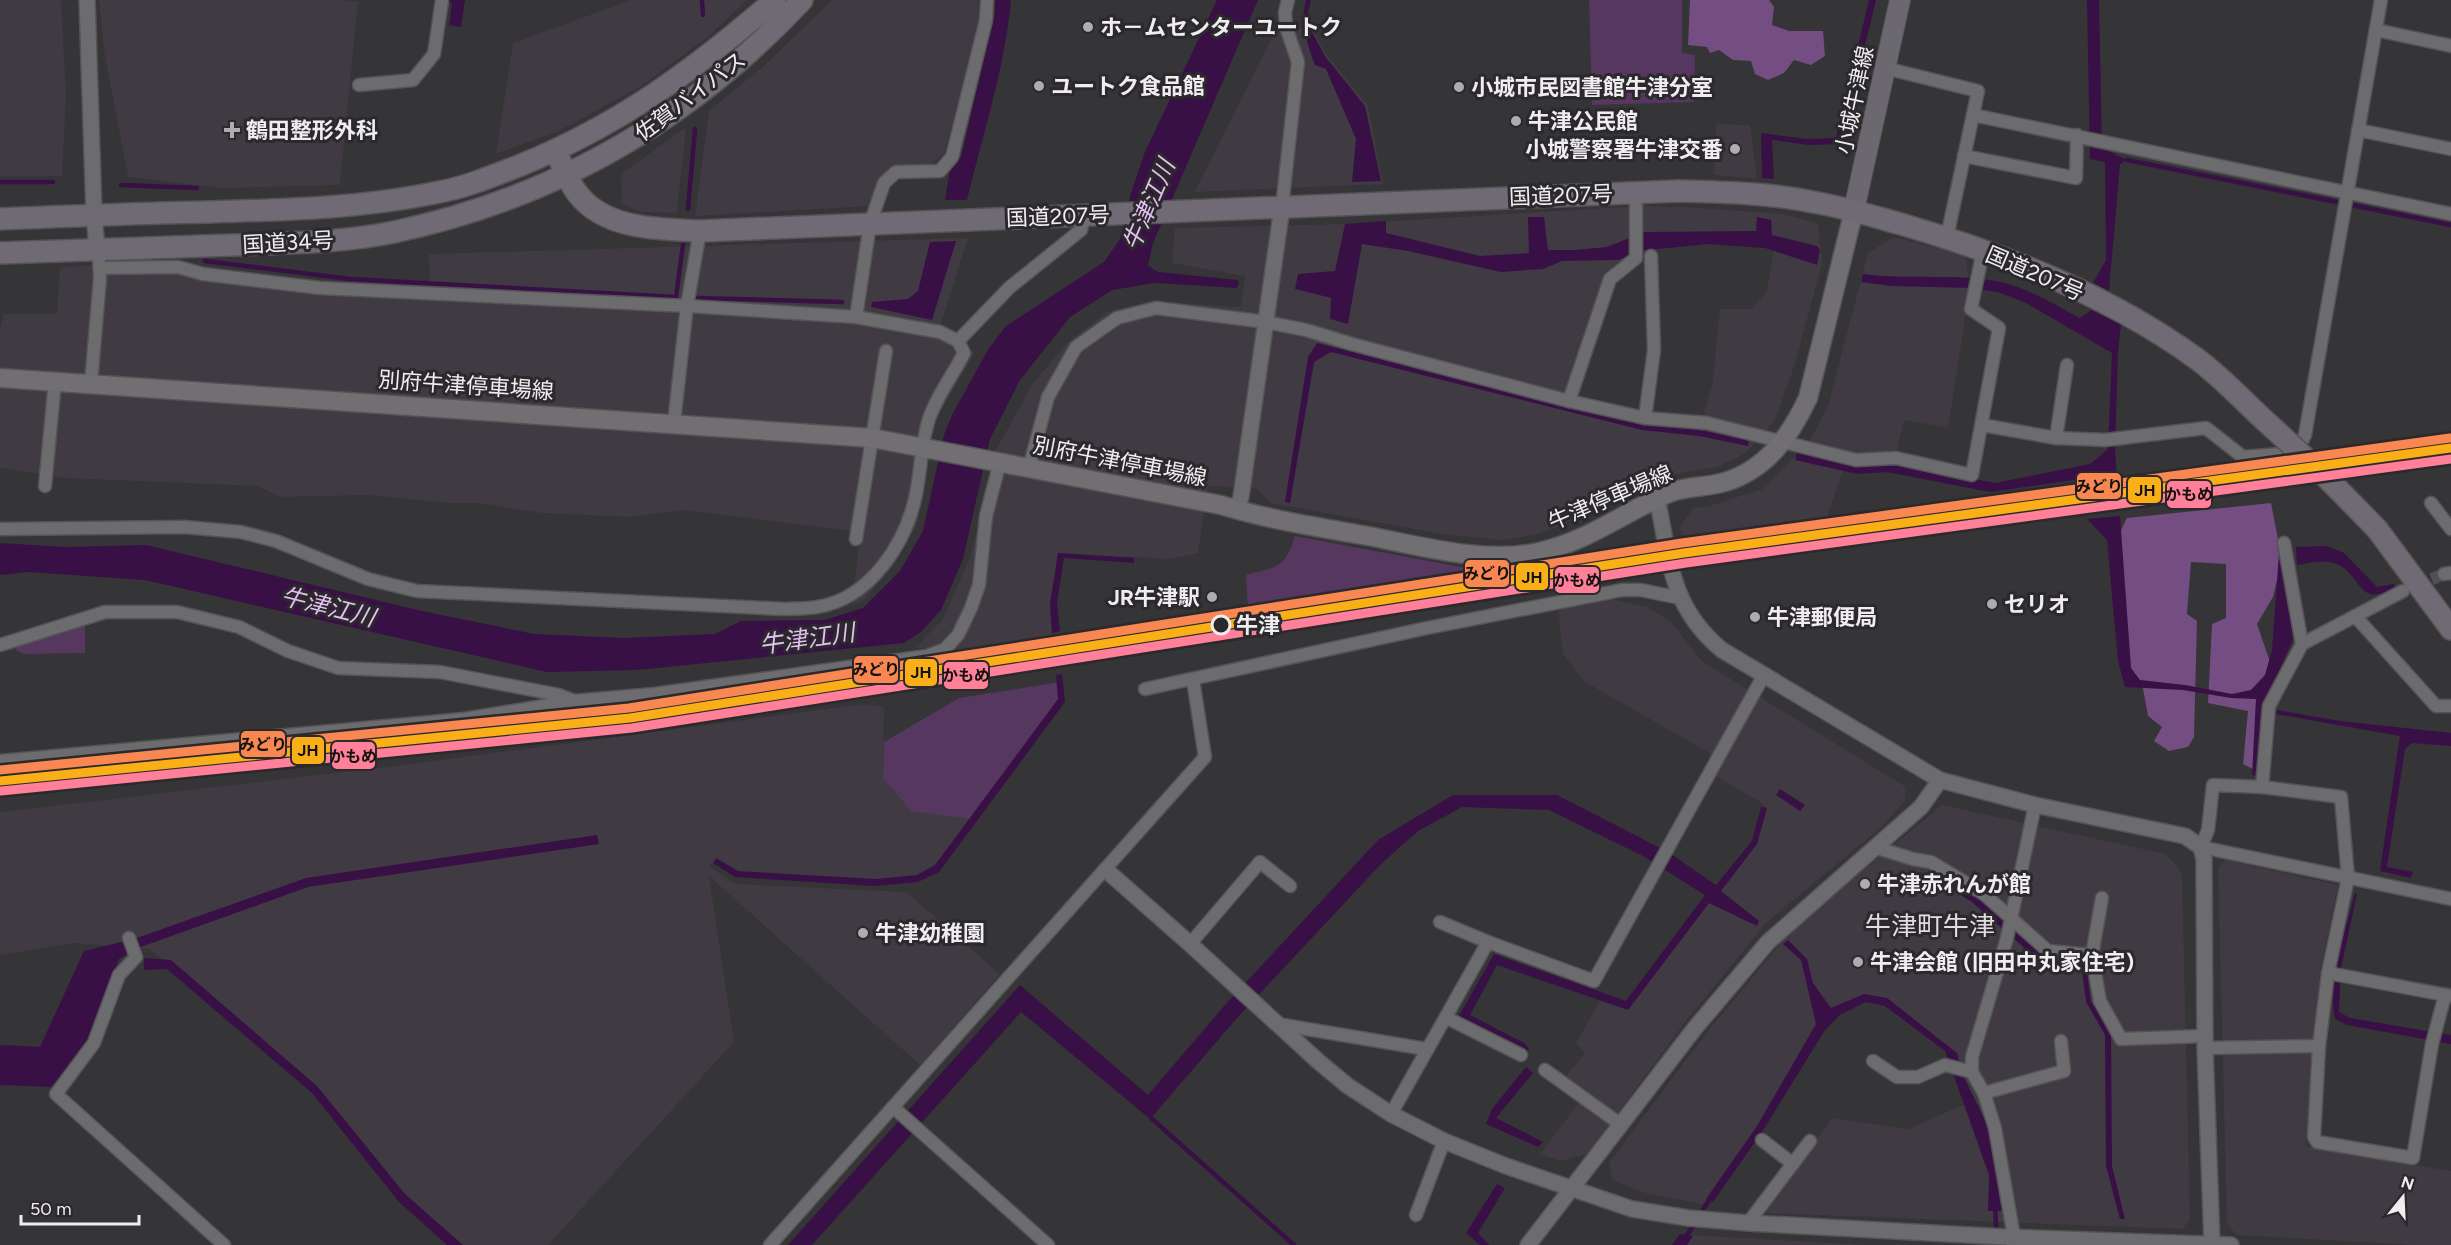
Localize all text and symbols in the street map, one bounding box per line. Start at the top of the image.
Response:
place label: ホ－ムセンターユートク [1100,14,1342,41]
marker: ホ－ムセンターユートク [1081,20,1095,34]
street label: 小城牛津線 [1830,43,1879,157]
street label: 佐賀バイパス [630,46,751,147]
place label: ユートク食品館 [1051,73,1205,100]
place label: 小城市民図書館牛津分室 [1471,74,1713,101]
marker: ユートク食品館 [1032,79,1046,93]
marker: 小城市民図書館牛津分室 [1452,80,1466,94]
place label: 牛津公民館 [1528,108,1638,135]
marker: 牛津公民館 [1509,114,1523,128]
place label: 鶴田整形外科 [246,117,378,144]
marker: 鶴田整形外科 [223,121,241,139]
place label: 小城警察署牛津交番 [1525,136,1723,163]
marker: 小城警察署牛津交番 [1728,142,1742,156]
water label: 牛津江川 [1116,152,1182,255]
street label: 国道207号 [1508,180,1614,211]
street label: 国道207号 [1005,201,1111,232]
street label: 国道34号 [242,227,334,258]
street label: 国道207号 [1982,241,2088,306]
street label: 別府牛津停車場線 [377,366,555,405]
street label: 別府牛津停車場線 [1031,431,1209,492]
street label: 牛津停車場線 [1544,459,1676,536]
line badge: みどり [2076,472,2122,500]
line badge: JH [2127,476,2162,504]
text: みどり [2075,477,2123,496]
line badge: かもめ [2166,480,2212,509]
text: JH [2135,481,2155,500]
text: かもめ [2165,485,2213,504]
line badge: みどり [1464,559,1510,588]
line badge: JH [1515,562,1549,591]
text: みどり [1463,564,1511,583]
line badge: かもめ [1554,566,1600,594]
text: JH [1522,568,1542,587]
text: かもめ [1553,571,1601,590]
water label: 牛津江川 [278,581,381,633]
place label: JR牛津駅 [1108,584,1200,611]
marker: JR牛津駅 [1205,590,1219,604]
place label: セリオ [2004,591,2070,618]
marker: セリオ [1985,597,1999,611]
place label: 牛津郵便局 [1767,604,1877,631]
marker: 牛津郵便局 [1748,610,1762,624]
place label: 牛津 [1236,612,1280,639]
marker: 牛津 [1211,615,1231,635]
water label: 牛津江川 [757,617,859,660]
line badge: みどり [853,655,899,684]
line badge: JH [904,658,938,687]
text: みどり [852,660,900,679]
line badge: かもめ [943,661,989,690]
text: JH [911,663,931,682]
text: かもめ [942,666,990,685]
line badge: みどり [240,730,286,758]
text: みどり [239,735,287,754]
line badge: JH [291,736,325,765]
text: JH [298,741,318,760]
line badge: かもめ [331,741,376,770]
text: かもめ [329,747,377,766]
place label: 牛津赤れんが館 [1877,871,2031,898]
marker: 牛津赤れんが館 [1858,877,1872,891]
district label: 牛津町牛津 [1865,910,1995,942]
place label: 牛津幼稚園 [875,920,985,947]
marker: 牛津幼稚園 [856,926,870,940]
place label: 牛津会館 (旧田中丸家住宅) [1870,949,2134,976]
marker: 牛津会館 (旧田中丸家住宅) [1851,955,1865,969]
north arrow [2373,1167,2433,1227]
text: N [2399,1172,2416,1194]
scale bar [21,1188,140,1226]
text: 50 m [30,1198,72,1220]

